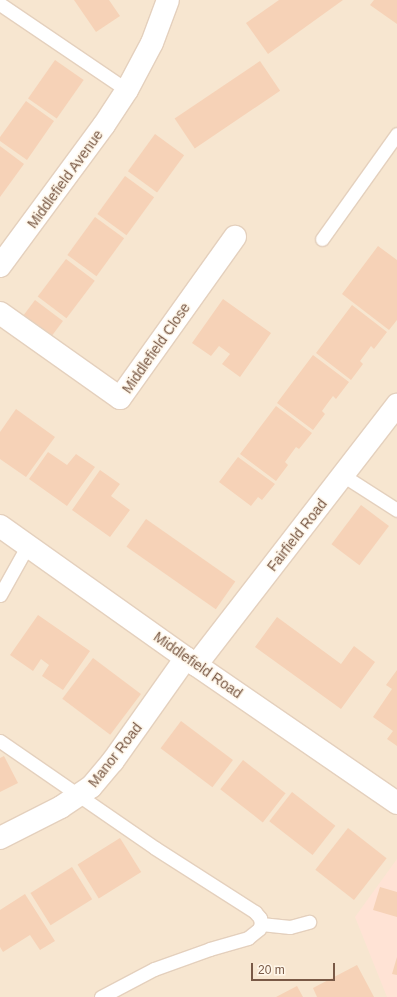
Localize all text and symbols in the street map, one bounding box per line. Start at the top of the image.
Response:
street label: Middlefield Avenue [24,126,106,232]
street label: Middlefield Close [119,300,193,396]
street label: Fairfield Road [264,495,330,575]
street label: Middlefield Road [150,628,246,702]
street label: Manor Road [85,719,145,791]
scale bar [253,955,337,981]
text: 20 m [258,963,285,977]

